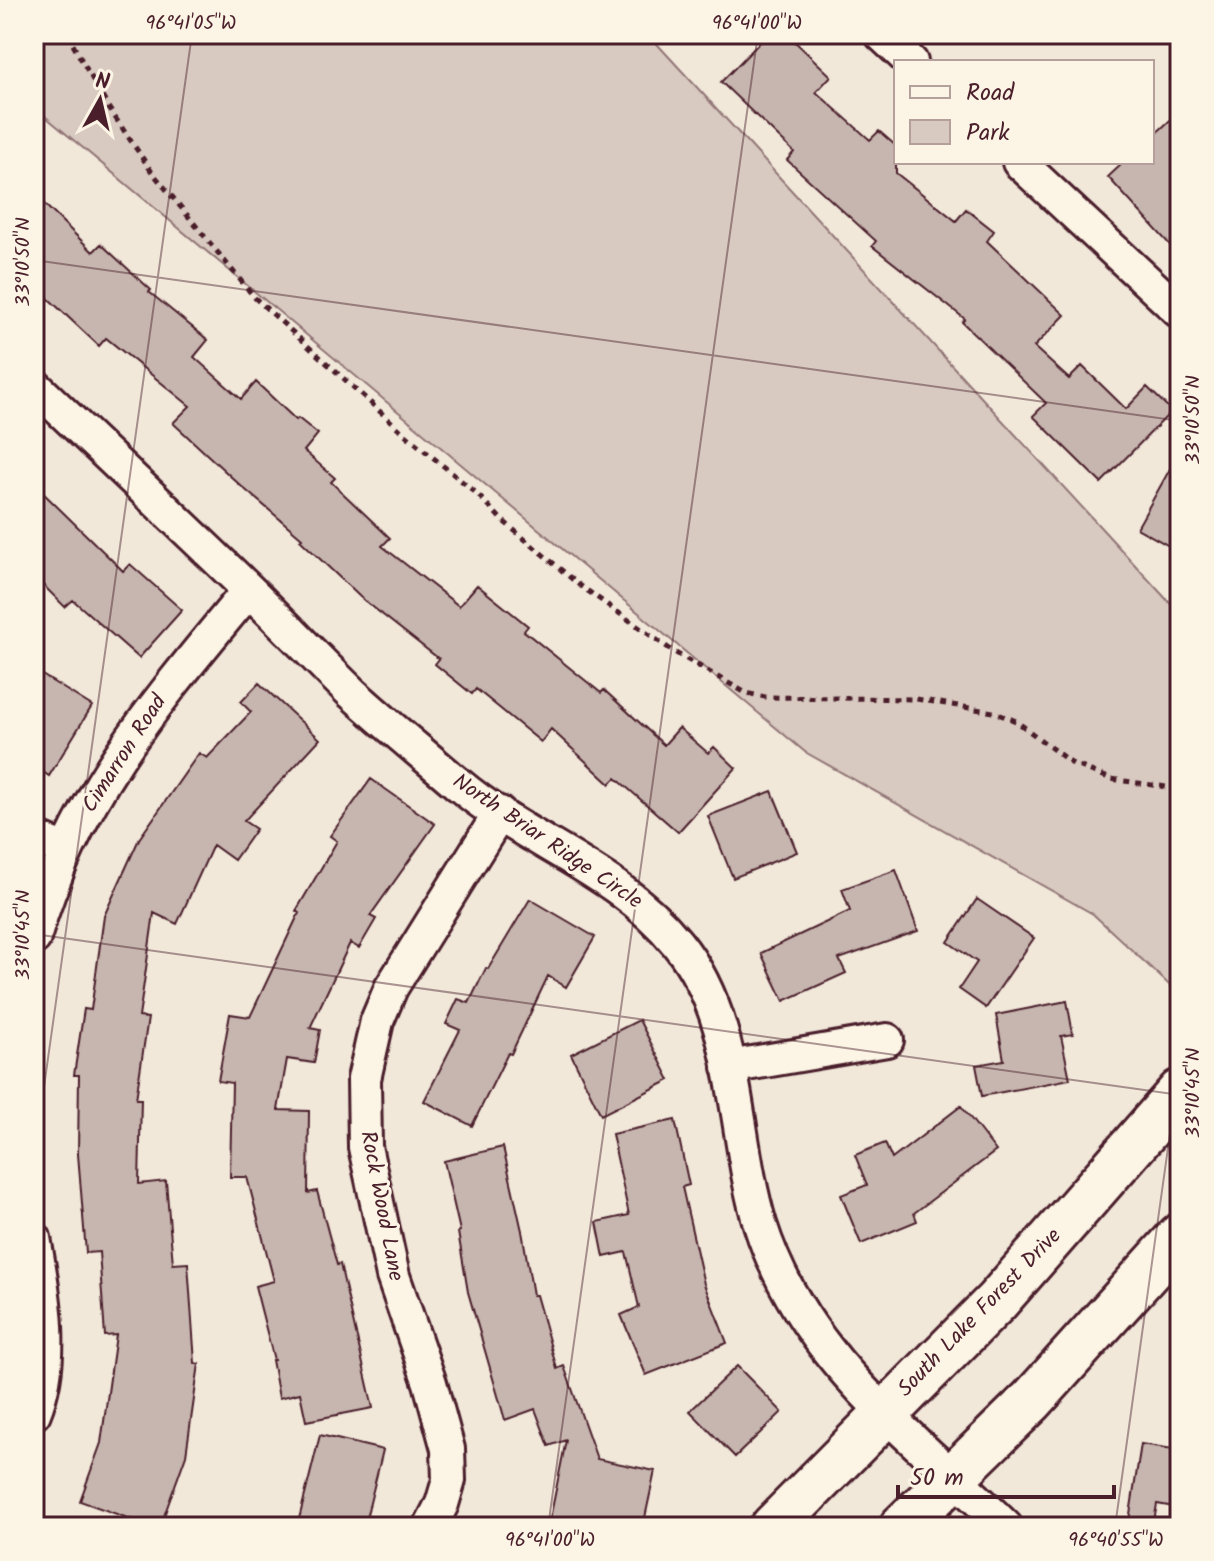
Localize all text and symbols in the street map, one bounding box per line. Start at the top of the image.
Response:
text: 96°41'05"W [146,8,236,40]
text: 96°41'00"W [712,8,802,40]
north arrow [60,60,140,140]
legend [894,60,1154,164]
text: N [93,64,112,101]
text: Road [966,74,1015,113]
text: Park [966,114,1010,153]
text: 33°10'50"N [8,217,40,307]
text: 33°10'50"N [1178,375,1210,465]
street label: Cimarron Road [73,687,177,820]
street label: North Briar Ridge Circle [445,765,649,919]
text: 33°10'45"N [8,890,40,980]
text: 33°10'45"N [1178,1048,1210,1138]
street label: Rock Wood Lane [349,1128,413,1284]
street label: South Lake Forest Drive [890,1220,1070,1406]
scale bar [898,1449,1114,1499]
text: 50 m [910,1459,964,1498]
text: 96°41'00"W [505,1525,595,1557]
text: 96°40'55"W [1068,1525,1164,1557]

